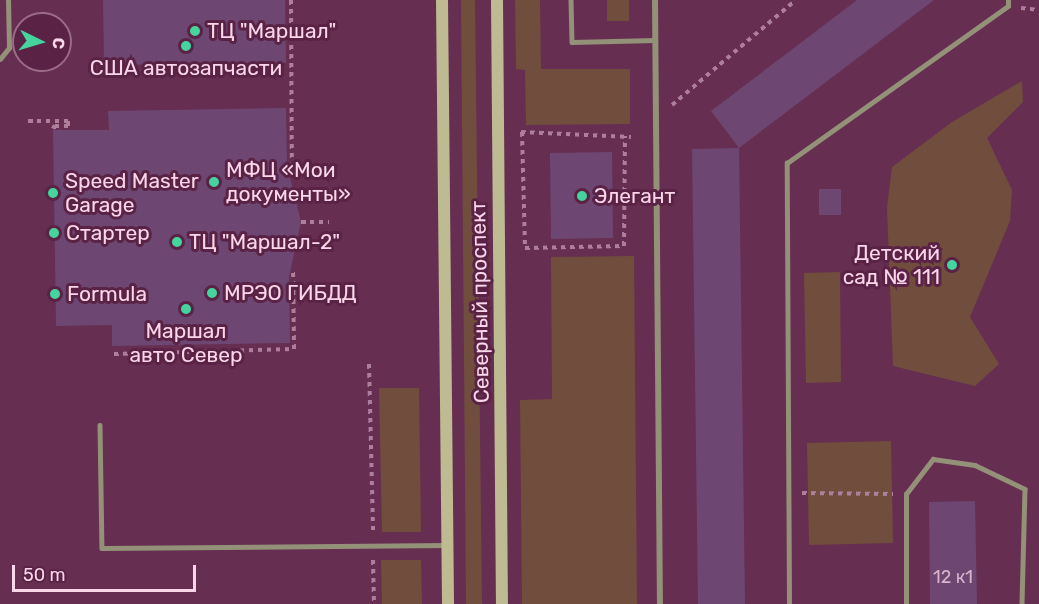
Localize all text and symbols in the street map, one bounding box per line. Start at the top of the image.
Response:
north arrow [12,12,72,72]
place label: ТЦ "Маршал" [207,18,336,44]
marker: ТЦ "Маршал" [188,24,202,38]
text: С [48,37,68,50]
marker: США автозапчасти [179,39,193,53]
place label: США автозапчасти [90,55,282,81]
place label: МФЦ «Мои документы» [226,157,351,207]
place label: Speed Master Garage [65,168,199,218]
marker: МФЦ «Мои документы» [207,175,221,189]
place label: Элегант [594,183,675,209]
marker: Speed Master Garage [46,186,60,200]
marker: Элегант [575,189,589,203]
street label: Северный проспект [466,201,494,403]
place label: Стартер [66,220,150,246]
marker: Стартер [47,226,61,240]
place label: ТЦ "Маршал-2" [189,229,340,255]
marker: ТЦ "Маршал-2" [170,235,184,249]
place label: Детский сад № 111 [843,240,940,290]
marker: Детский сад № 111 [945,258,959,272]
place label: МРЭО ГИБДД [224,280,357,306]
place label: Formula [67,281,147,307]
marker: МРЭО ГИБДД [205,286,219,300]
marker: Formula [48,287,62,301]
marker: Маршал авто Север [179,302,193,316]
place label: Маршал авто Север [129,318,243,368]
scale bar [15,553,200,591]
text: 50 m [23,564,66,586]
house number: 12 к1 [933,566,973,588]

